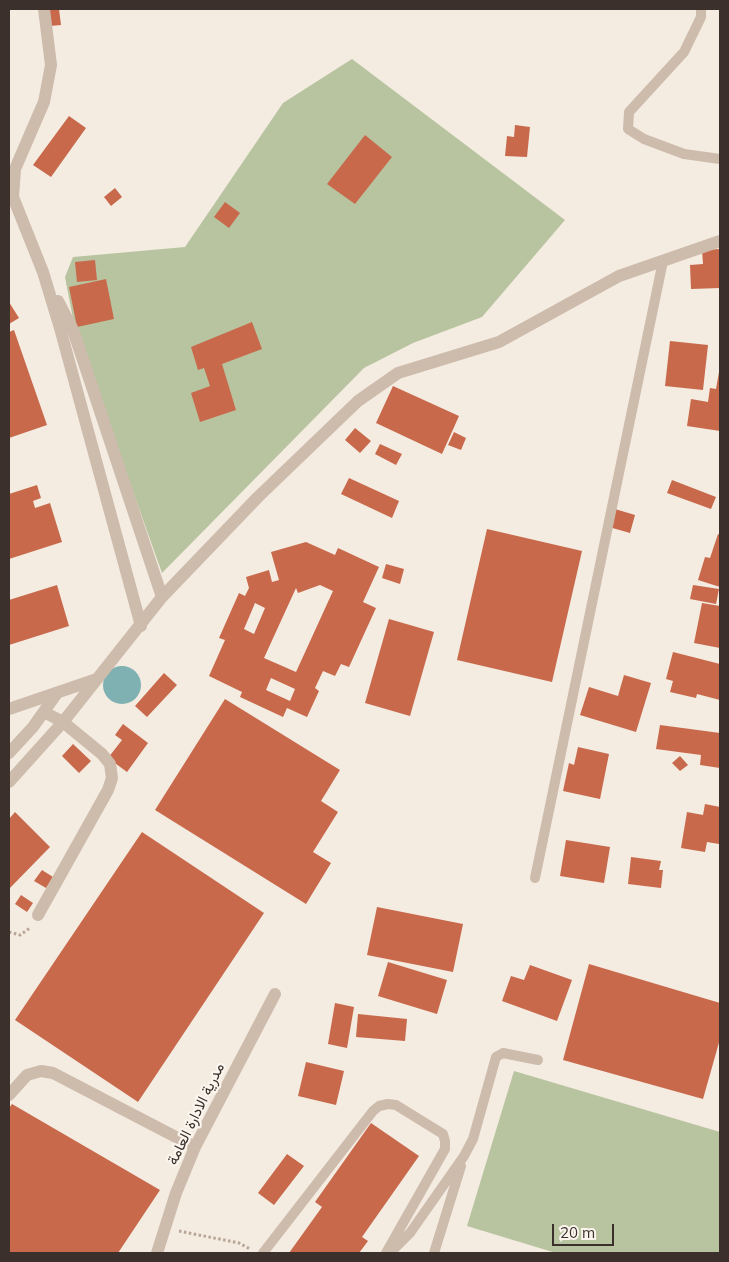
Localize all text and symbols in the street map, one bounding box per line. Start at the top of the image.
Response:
street label: مدرية الادارة العامة [164,1060,228,1168]
scale bar [554,1214,616,1246]
text: 20 m [560,1223,595,1242]

